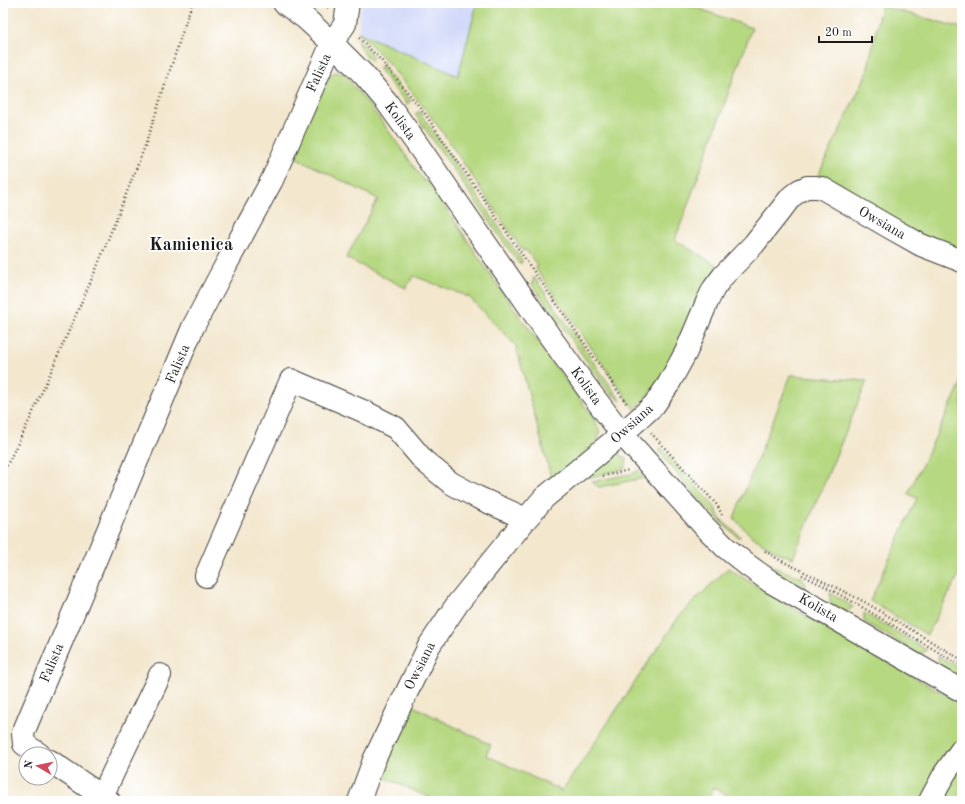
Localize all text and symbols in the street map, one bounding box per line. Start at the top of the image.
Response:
scale bar [819,18,872,44]
text: 20 m [825,27,852,39]
street label: Falista [304,51,334,95]
street label: Kolista [382,99,418,143]
street label: Owsiana [856,204,908,242]
district label: Kamienica [149,236,233,254]
street label: Falista [164,342,192,386]
street label: Kolista [568,364,604,408]
street label: Owsiana [608,401,656,447]
street label: Kolista [796,591,840,625]
street label: Owsiana [402,640,438,692]
street label: Falista [38,641,66,685]
north arrow [18,746,58,786]
text: N [24,759,36,770]

